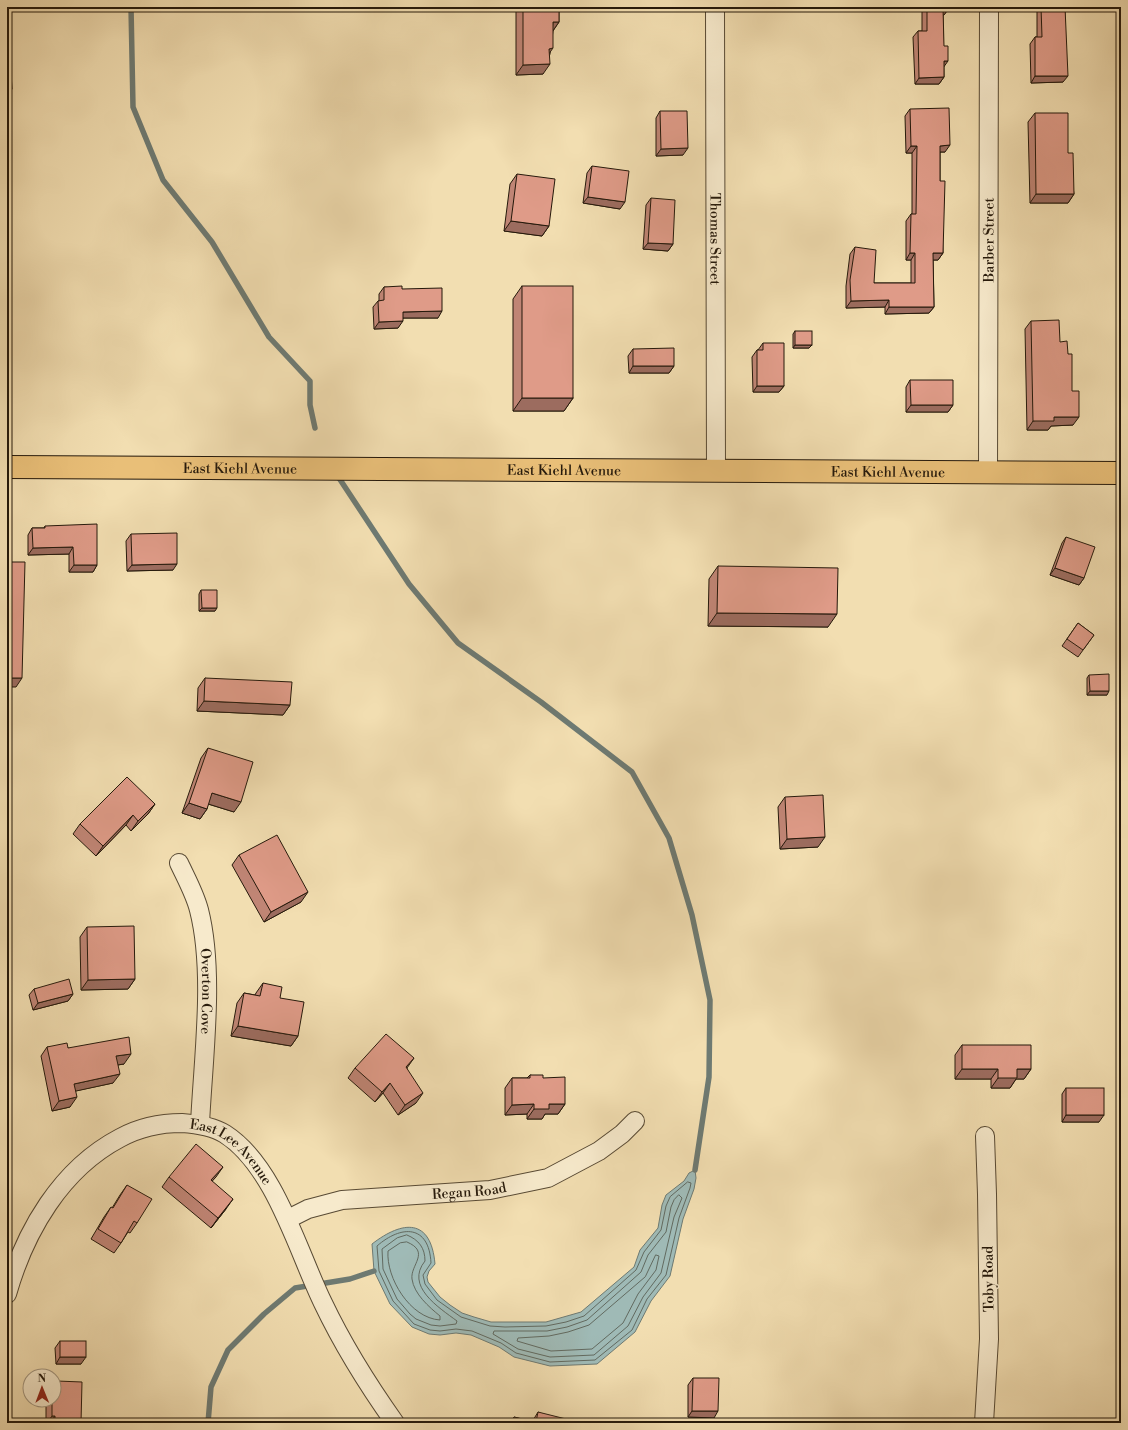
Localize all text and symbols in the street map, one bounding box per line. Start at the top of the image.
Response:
street label: Thomas Street [705,193,724,285]
street label: Barber Street [980,197,999,284]
street label: East Kiehl Avenue [183,460,297,479]
street label: East Kiehl Avenue [507,462,621,480]
street label: East Kiehl Avenue [831,463,945,482]
street label: Overton Cove [195,947,215,1035]
street label: East Lee Avenue [189,1116,275,1189]
street label: Regan Road [431,1179,508,1204]
street label: Toby Road [979,1246,999,1312]
north arrow [22,1368,62,1408]
text: N [37,1372,47,1386]

